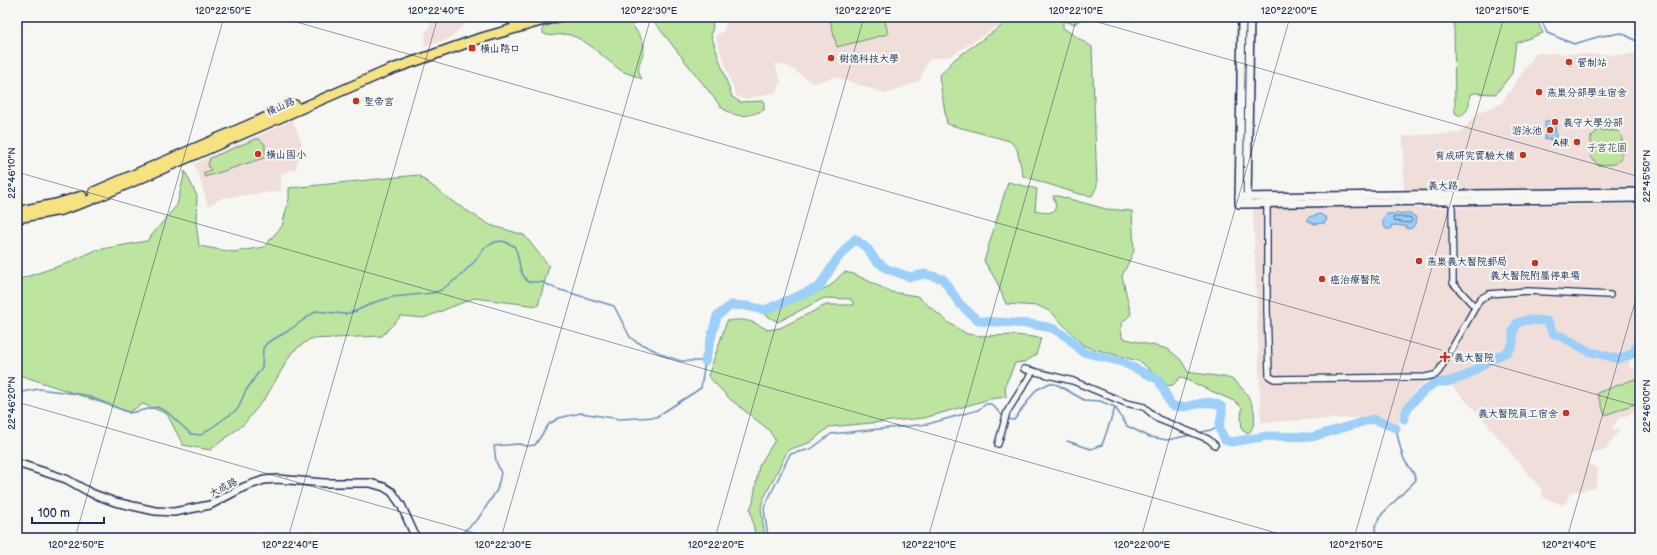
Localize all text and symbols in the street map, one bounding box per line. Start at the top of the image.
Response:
text: 120°22'50"E [195,5,252,17]
text: 120°22'40"E [408,5,465,17]
text: 120°22'30"E [621,5,678,17]
text: 120°22'20"E [835,5,892,17]
text: 120°22'10"E [1049,5,1104,17]
text: 120°22'00"E [1261,5,1318,17]
text: 120°21'50"E [1475,5,1529,17]
marker: 橫山路口 [467,43,477,53]
place label: 橫山路口 [480,43,520,55]
marker: 樹德科技大學 [826,53,836,63]
place label: 樹德科技大學 [839,53,899,65]
marker: 管制站 [1564,57,1574,67]
place label: 管制站 [1577,57,1607,69]
marker: 燕巢分部學生宿舍 [1534,87,1544,97]
place label: 燕巢分部學生宿舍 [1547,87,1627,99]
street label: 橫山路 [264,95,297,118]
marker: 聖帝宮 [351,96,361,106]
place label: 聖帝宮 [364,96,394,108]
marker: 義守大學分部 [1550,117,1560,127]
place label: 義守大學分部 [1563,117,1623,129]
place label: 游泳池 [1512,125,1542,137]
marker: 游泳池 [1545,125,1555,135]
place label: A棟 [1553,137,1569,149]
marker: A棟 [1572,137,1582,147]
park label: 子宮花園 [1587,142,1627,154]
text: 22°46'10"N [6,147,18,199]
marker: 橫山國小 [253,149,263,159]
place label: 橫山國小 [266,149,306,161]
text: 22°45'50"N [1641,149,1653,203]
place label: 育成研究實驗大樓 [1435,150,1515,162]
marker: 育成研究實驗大樓 [1518,150,1528,160]
street label: 義大路 [1428,180,1458,192]
marker: 燕巢義大醫院郵局 [1414,256,1424,266]
place label: 燕巢義大醫院郵局 [1427,256,1507,268]
marker: 義大醫院附屬停車場 [1530,258,1540,268]
place label: 義大醫院附屬停車場 [1490,270,1580,282]
marker: 癌治療醫院 [1317,274,1327,284]
place label: 癌治療醫院 [1330,274,1380,286]
marker: 義大醫院 [1439,351,1451,363]
place label: 義大醫院 [1454,352,1494,364]
text: 22°46'20"N [6,376,18,430]
text: 22°46'00"N [1641,379,1653,433]
place label: 義大醫院員工宿舍 [1478,408,1558,420]
marker: 義大醫院員工宿舍 [1561,408,1571,418]
street label: 大成路 [207,476,240,500]
scale bar [32,499,104,525]
text: 100 m [38,506,70,521]
text: 120°22'50"E [48,539,105,551]
text: 120°22'40"E [262,539,319,551]
text: 120°22'30"E [475,539,532,551]
text: 120°22'20"E [688,539,745,551]
text: 120°22'10"E [902,539,957,551]
text: 120°22'00"E [1114,539,1171,551]
text: 120°21'50"E [1329,539,1383,551]
text: 120°21'40"E [1542,539,1597,551]

